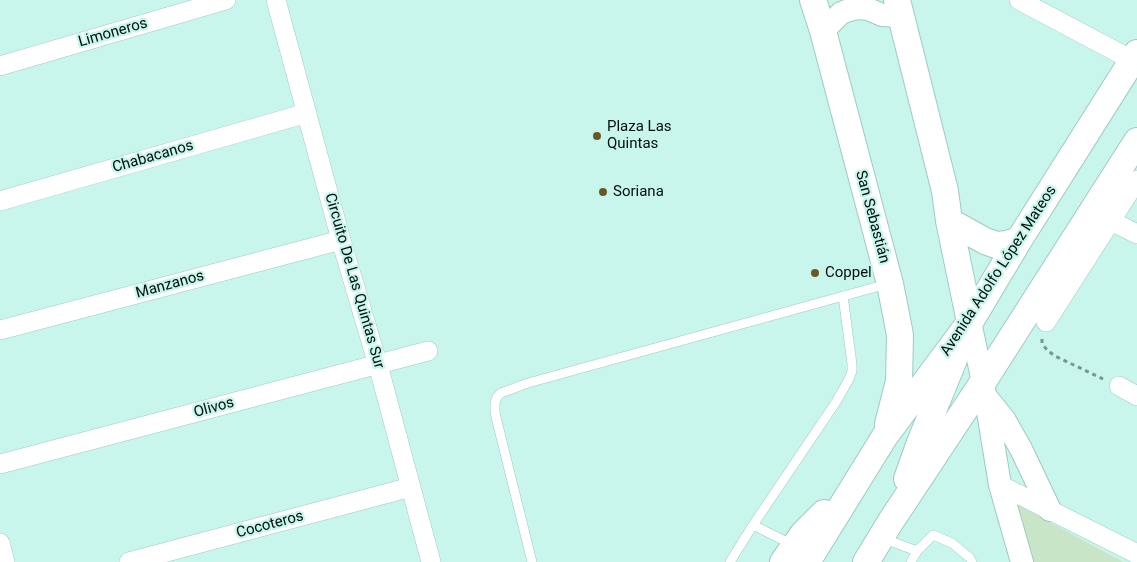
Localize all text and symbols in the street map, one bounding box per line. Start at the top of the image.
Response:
street label: Limoneros [76,15,150,51]
place label: Plaza Las Quintas [607,118,672,153]
marker: Plaza Las Quintas [591,130,603,142]
street label: Chabacanos [110,137,196,177]
street label: San Sebastián [851,169,893,265]
place label: Soriana [613,183,664,201]
street label: Avenida Adolfo López Mateos [937,183,1061,359]
marker: Soriana [597,186,609,198]
street label: Circuito De Las Quintas Sur [320,191,388,371]
place label: Coppel [825,264,872,282]
street label: Manzanos [134,267,206,303]
marker: Coppel [809,267,821,279]
street label: Olivos [192,394,236,422]
street label: Cocoteros [234,507,306,543]

